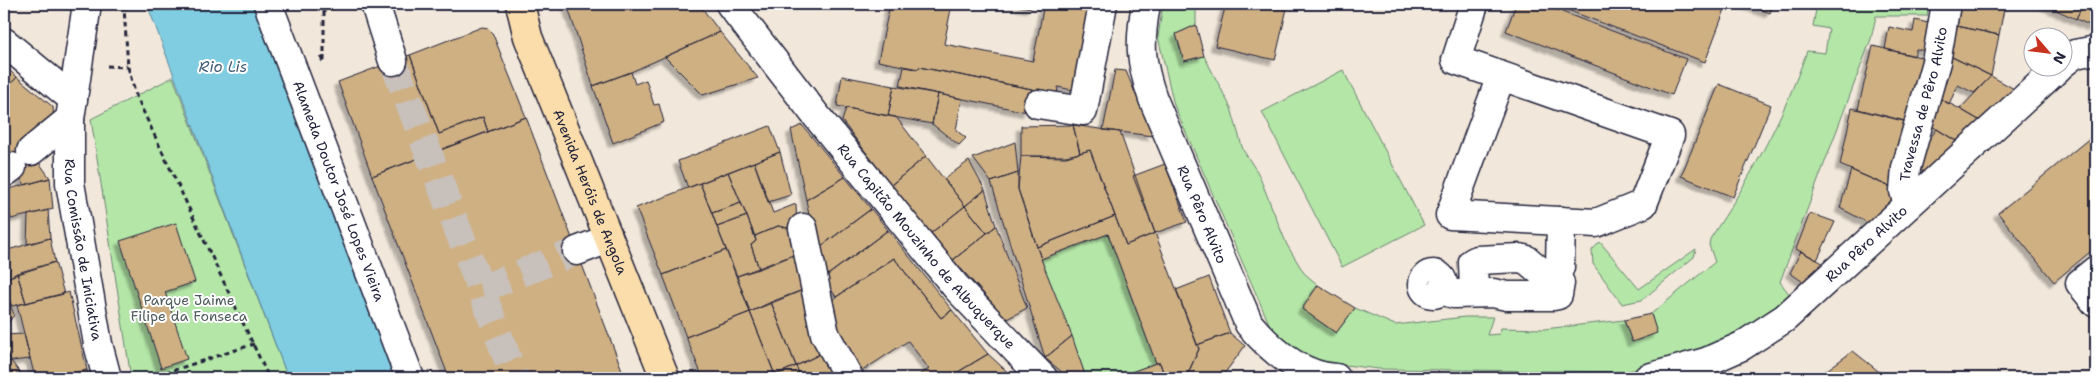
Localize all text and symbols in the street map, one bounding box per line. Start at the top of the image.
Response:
street label: Travessa de Pêro Alvito [1896,25,1951,182]
north arrow [2022,28,2072,78]
text: N [2049,49,2070,67]
water label: Rio Lis [199,57,247,77]
street label: Alameda Doutor José Lopes Vieira [289,78,389,304]
street label: Avenida Heróis de Angola [549,107,632,278]
street label: Rua Capitão Mouzinho de Albuquerque [834,140,1019,353]
street label: Rua Comissão de Iniciativa [61,159,106,342]
street label: Rua Pêro Alvito [1173,162,1231,266]
street label: Rua Pêro Alvito [1821,202,1911,286]
park label: Parque Jaime Filipe da Fonseca [131,291,248,325]

